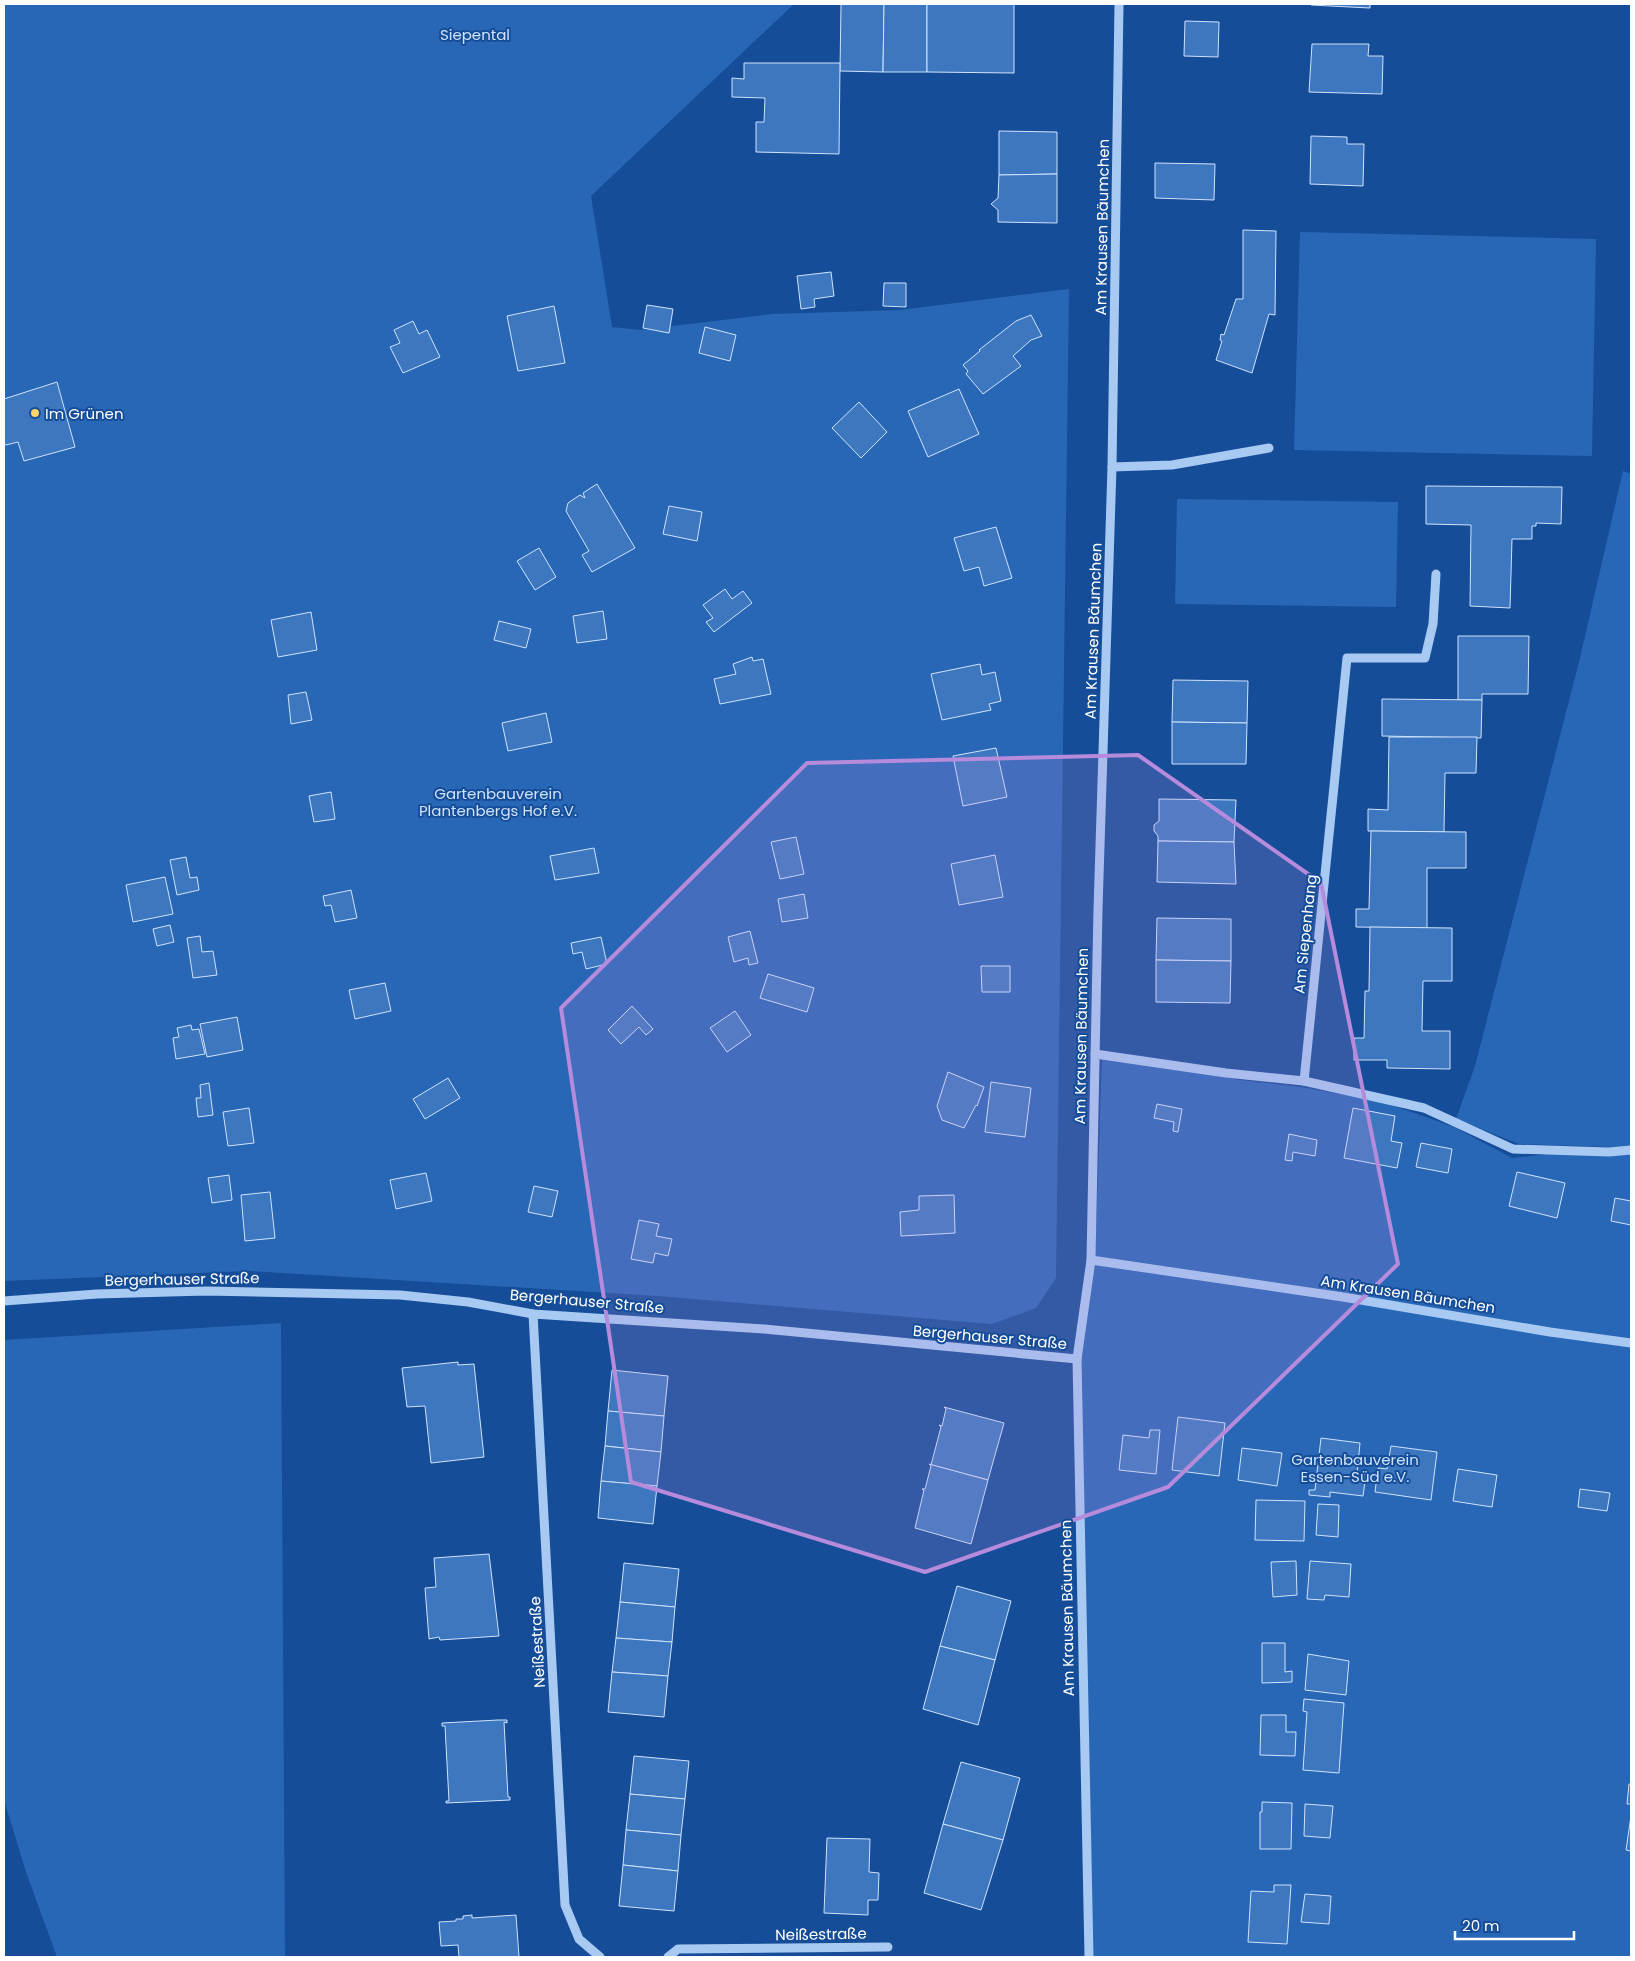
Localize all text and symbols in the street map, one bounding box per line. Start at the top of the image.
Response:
park label: Siepental [440,24,510,45]
street label: Am Krausen Bäumchen [1090,139,1114,315]
place label: Im Grünen [45,403,124,424]
marker: Im Grünen [29,407,41,419]
street label: Am Krausen Bäumchen [1079,542,1107,720]
park label: Gartenbauverein Plantenbergs Hof e.V. [419,783,577,821]
street label: Am Siepenhang [1288,873,1322,995]
street label: Am Krausen Bäumchen [1069,948,1093,1124]
street label: Bergerhauser Straße [104,1267,260,1291]
street label: Am Krausen Bäumchen [1319,1270,1497,1318]
street label: Bergerhauser Straße [509,1284,665,1318]
street label: Bergerhauser Straße [912,1320,1068,1354]
park label: Gartenbauverein Essen-Süd e.V. [1291,1449,1419,1487]
street label: Am Krausen Bäumchen [1055,1520,1079,1696]
street label: Neißestraße [524,1596,550,1688]
scale bar [1455,1908,1574,1940]
text: 20 m [1462,1915,1500,1936]
street label: Neißestraße [775,1923,867,1945]

